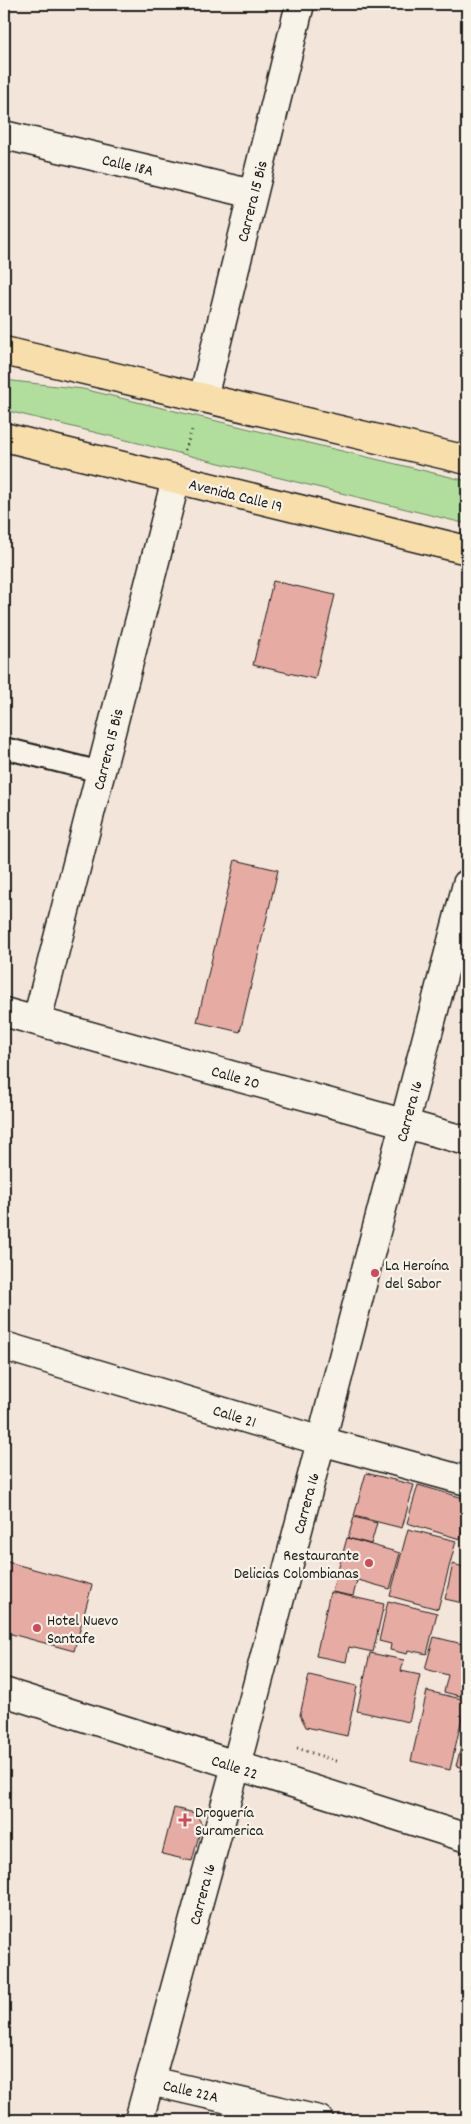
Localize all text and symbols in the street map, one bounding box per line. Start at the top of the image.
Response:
street label: Calle 18A [99,149,156,184]
street label: Carrera 15 Bis [232,158,275,245]
street label: Avenida Calle 19 [186,474,285,519]
street label: Carrera 15 Bis [88,706,131,793]
street label: Calle 20 [208,1061,262,1096]
street label: Carrera 16 [391,1078,430,1145]
place label: La Heroína del Sabor [385,1255,449,1296]
marker: La Heroína del Sabor [369,1267,381,1279]
street label: Calle 21 [210,1400,259,1435]
street label: Carrera 16 [288,1470,327,1537]
place label: Restaurante Delicias Colombianas [234,1545,359,1586]
marker: Restaurante Delicias Colombianas [363,1557,375,1569]
place label: Hotel Nuevo Santafe [47,1610,118,1651]
marker: Hotel Nuevo Santafe [31,1622,43,1634]
street label: Calle 22 [208,1750,260,1787]
place label: Droguería Suramerica [195,1802,264,1843]
marker: Droguería Suramerica [179,1814,191,1826]
street label: Carrera 16 [184,1861,223,1928]
street label: Calle 22A [160,2075,221,2110]

